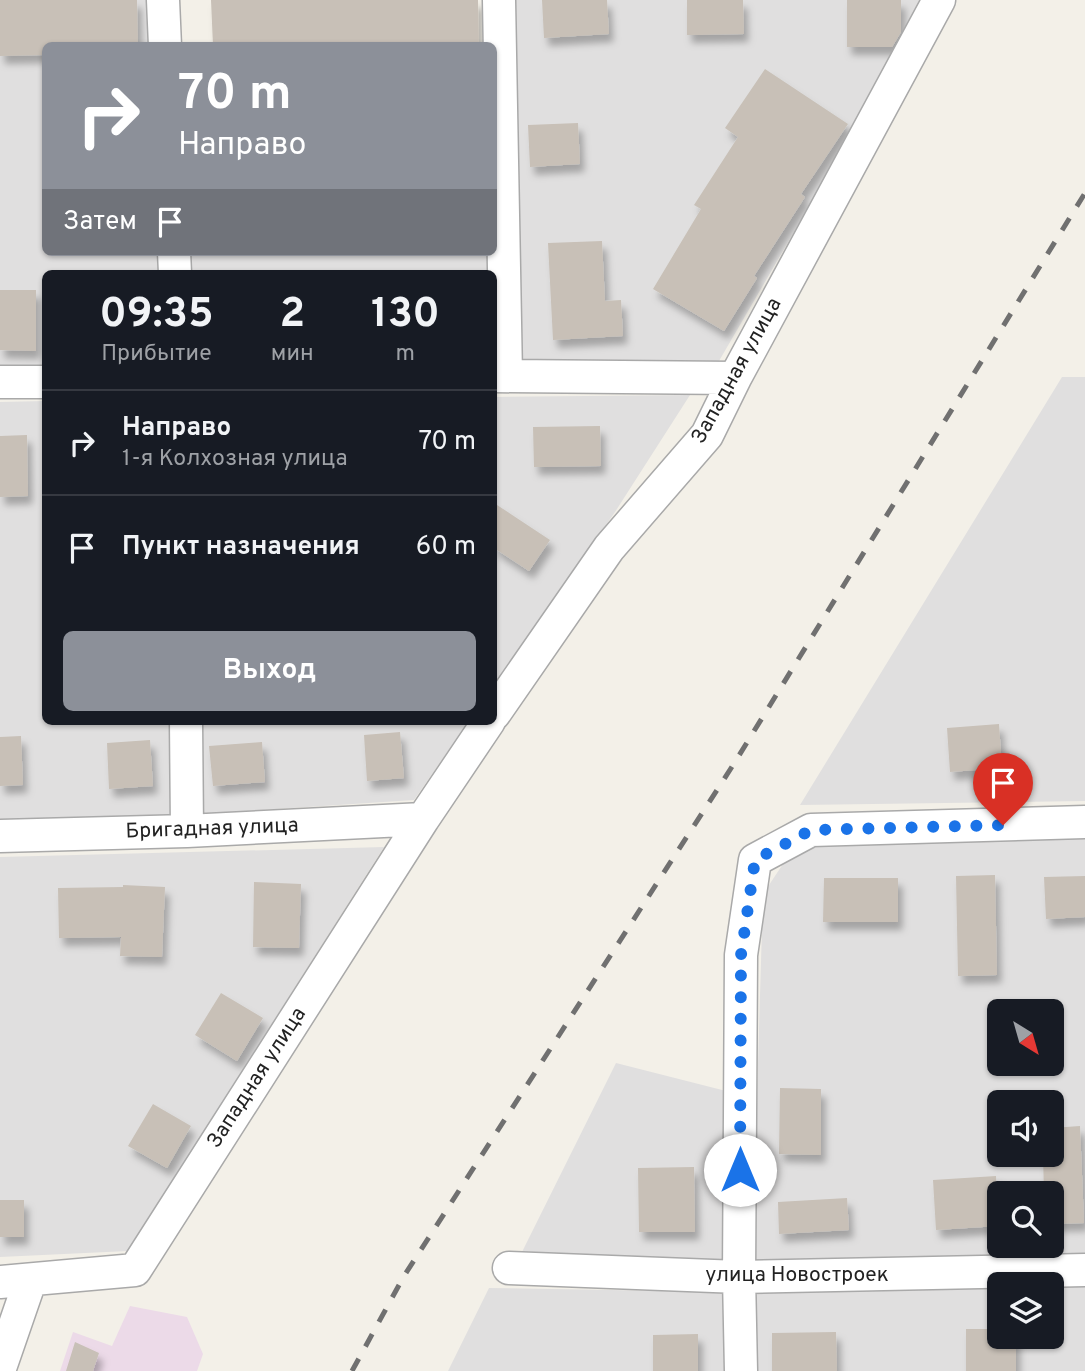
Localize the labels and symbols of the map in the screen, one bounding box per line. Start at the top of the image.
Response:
street label: Западная улица [686,293,788,449]
pin [973,753,1033,825]
street label: Бригадная улица [125,812,299,846]
north arrow [987,999,1064,1076]
street label: Западная улица [201,1002,313,1154]
position arrow [703,1133,777,1207]
street label: улица Новостроек [705,1262,889,1289]

